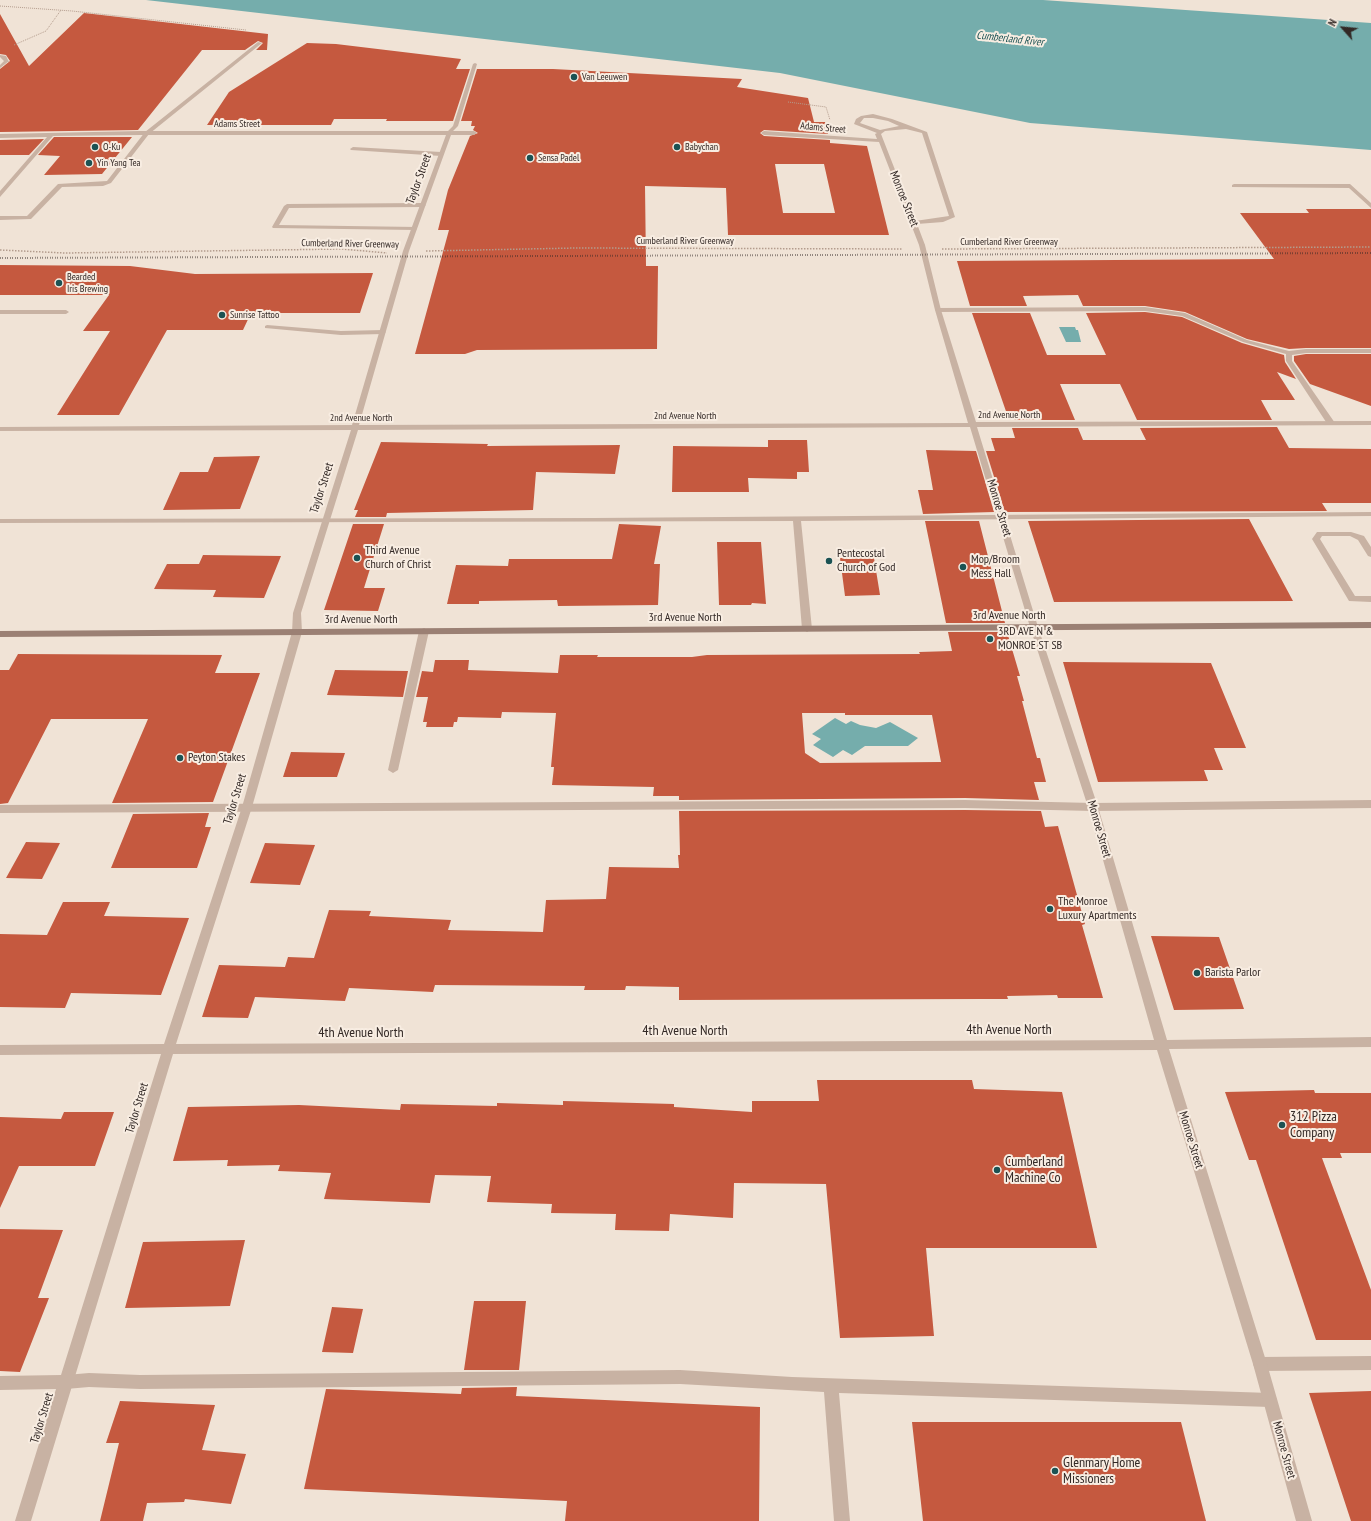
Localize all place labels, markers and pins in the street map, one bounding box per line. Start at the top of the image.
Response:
place label: Van Leeuwen [582,71,627,83]
marker: Van Leeuwen [569,72,579,82]
place label: O-Ku [103,141,120,153]
place label: Babychan [685,141,718,153]
marker: O-Ku [90,142,100,152]
marker: Babychan [672,142,682,152]
place label: Sensa Padel [538,152,579,164]
marker: Sensa Padel [525,153,535,163]
place label: Yin Yang Tea [97,157,141,169]
marker: Yin Yang Tea [84,158,94,168]
place label: Bearded Iris Brewing [67,271,108,294]
marker: Bearded Iris Brewing [54,278,64,288]
place label: Sunrise Tattoo [230,309,279,321]
marker: Sunrise Tattoo [217,310,227,320]
place label: Third Avenue Church of Christ [365,544,431,572]
place label: Pentecostal Church of God [837,547,895,575]
marker: Third Avenue Church of Christ [352,553,362,563]
place label: Mop/Broom Mess Hall [971,553,1020,581]
marker: Pentecostal Church of God [824,556,834,566]
marker: Mop/Broom Mess Hall [958,562,968,572]
place label: 3RD AVE N & MONROE ST SB [998,625,1062,653]
marker: 3RD AVE N & MONROE ST SB [985,634,995,644]
place label: Peyton Stakes [188,751,245,765]
marker: Peyton Stakes [175,753,185,763]
place label: The Monroe Luxury Apartments [1058,895,1136,923]
marker: The Monroe Luxury Apartments [1045,904,1055,914]
place label: Barista Parlor [1205,966,1260,980]
marker: Barista Parlor [1192,968,1202,978]
place label: 312 Pizza Company [1290,1109,1337,1142]
marker: 312 Pizza Company [1277,1120,1287,1130]
place label: Cumberland Machine Co [1005,1154,1063,1186]
marker: Cumberland Machine Co [992,1165,1002,1175]
place label: Glenmary Home Missioners [1063,1455,1140,1488]
marker: Glenmary Home Missioners [1050,1466,1060,1476]

